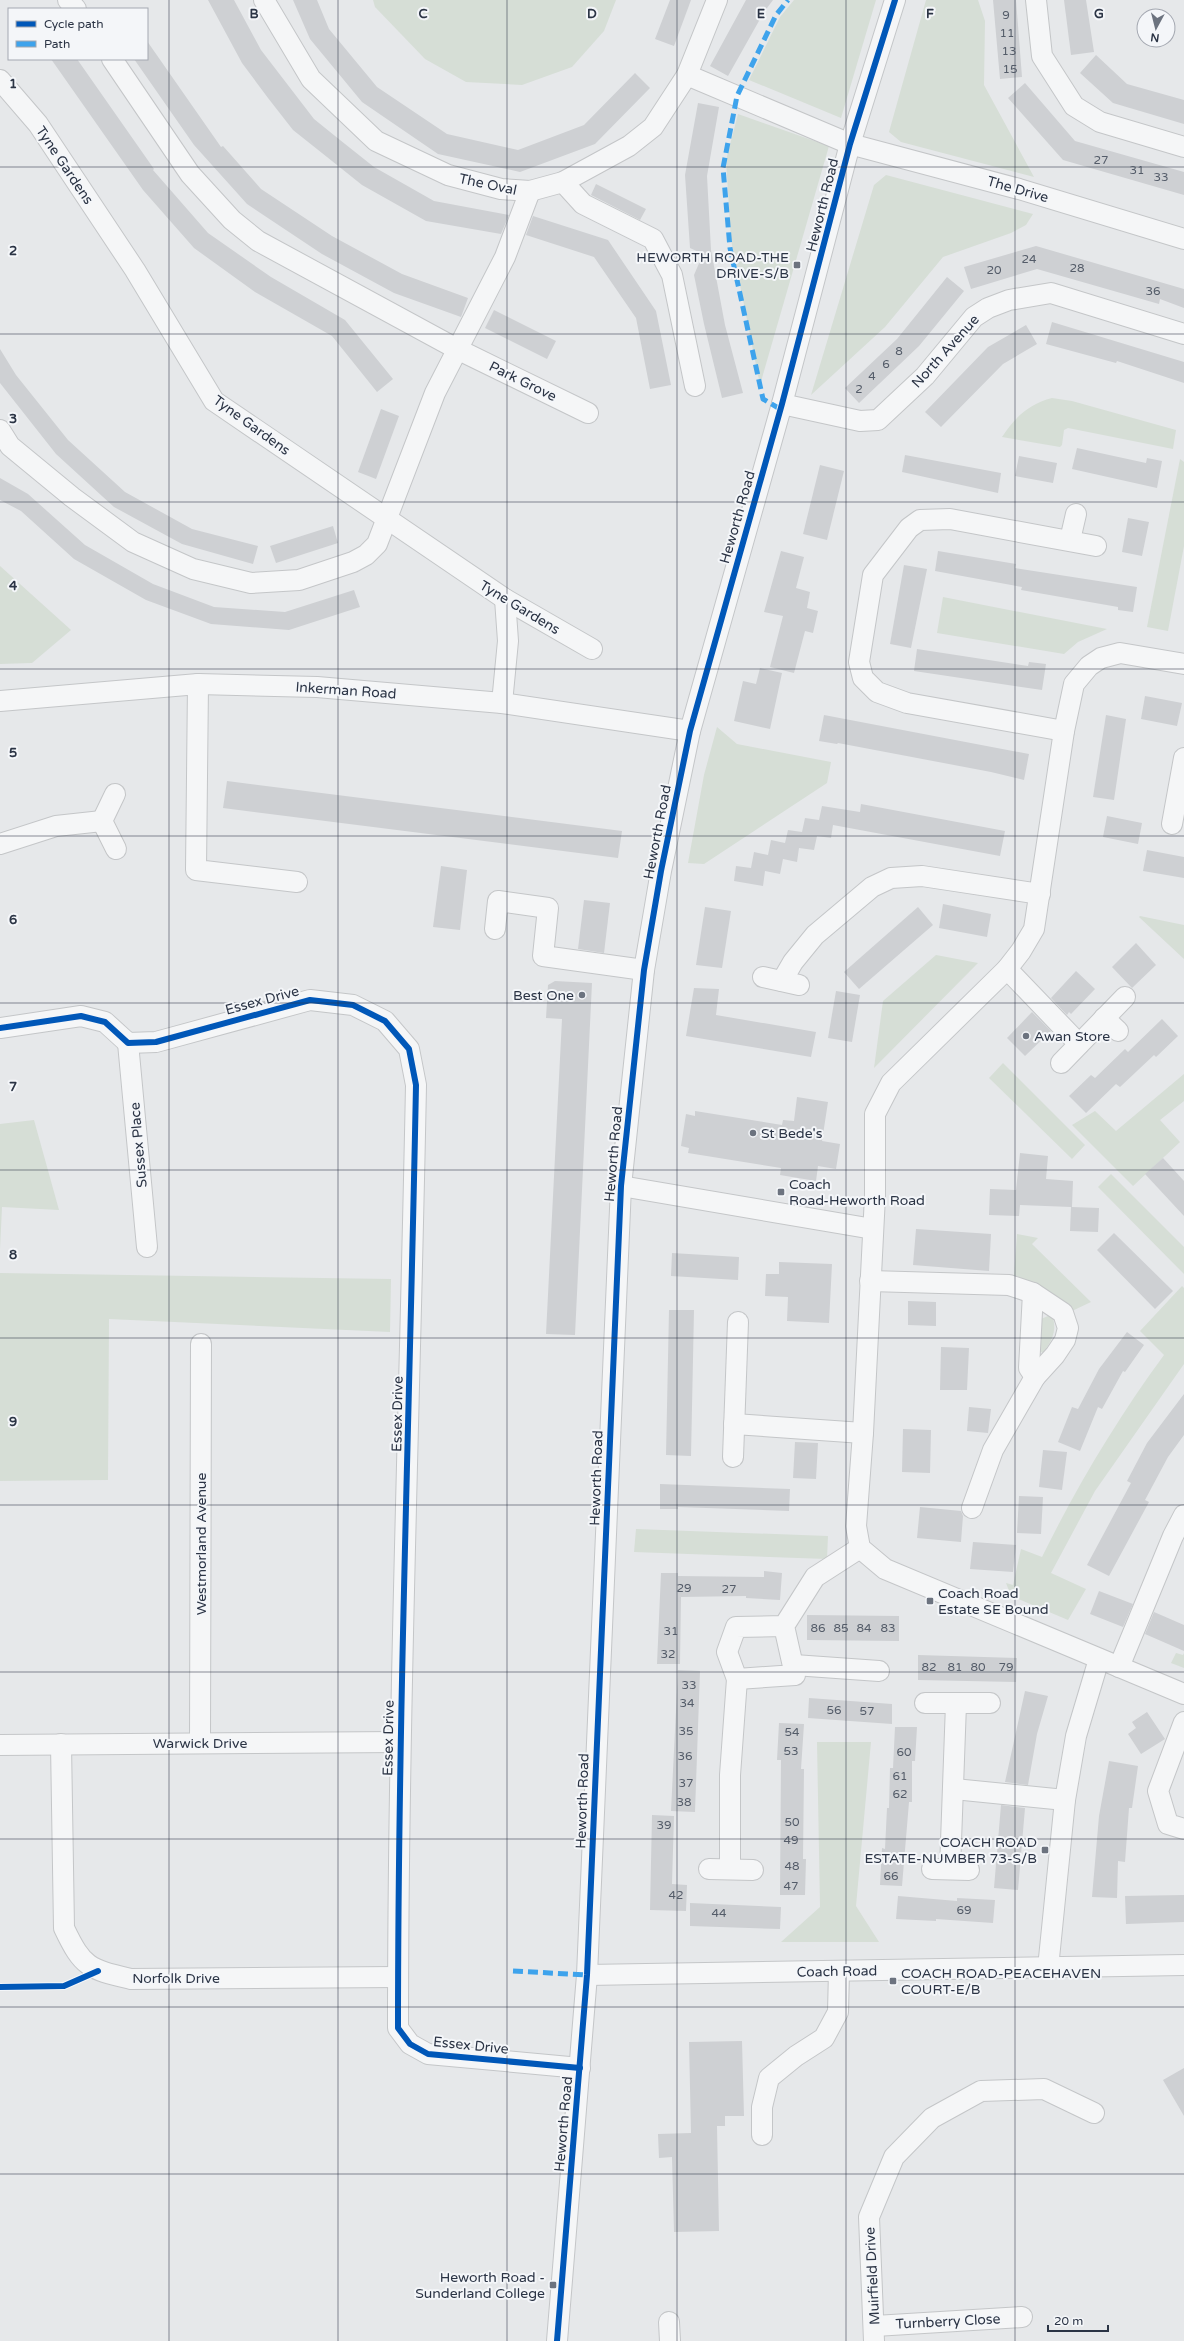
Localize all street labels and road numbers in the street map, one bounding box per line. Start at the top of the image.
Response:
street label: Tyne Gardens [32,123,97,208]
street label: Heworth Road [803,157,842,254]
street label: The Oval [457,170,518,199]
street label: The Drive [985,173,1051,206]
street label: North Avenue [908,311,983,391]
street label: Park Grove [486,358,559,405]
street label: Tyne Gardens [210,392,294,459]
street label: Heworth Road [716,469,759,566]
street label: Tyne Gardens [476,577,563,638]
street label: Inkerman Road [295,678,397,703]
street label: Heworth Road [640,783,675,881]
street label: Essex Drive [223,982,301,1019]
street label: Sussex Place [126,1102,151,1188]
street label: Heworth Road [601,1106,626,1203]
street label: Essex Drive [388,1376,407,1452]
street label: Heworth Road [586,1430,607,1526]
street label: Westmorland Avenue [193,1473,210,1615]
street label: Essex Drive [379,1700,398,1776]
street label: Warwick Drive [153,1735,247,1752]
street label: Heworth Road [572,1753,593,1849]
street label: Coach Road [797,1962,878,1981]
street label: Norfolk Drive [132,1970,220,1987]
street label: Essex Drive [432,2033,510,2058]
street label: Heworth Road [551,2076,576,2173]
street label: Muirfield Drive [861,2227,884,2325]
street label: Turnberry Close [895,2310,1001,2333]

